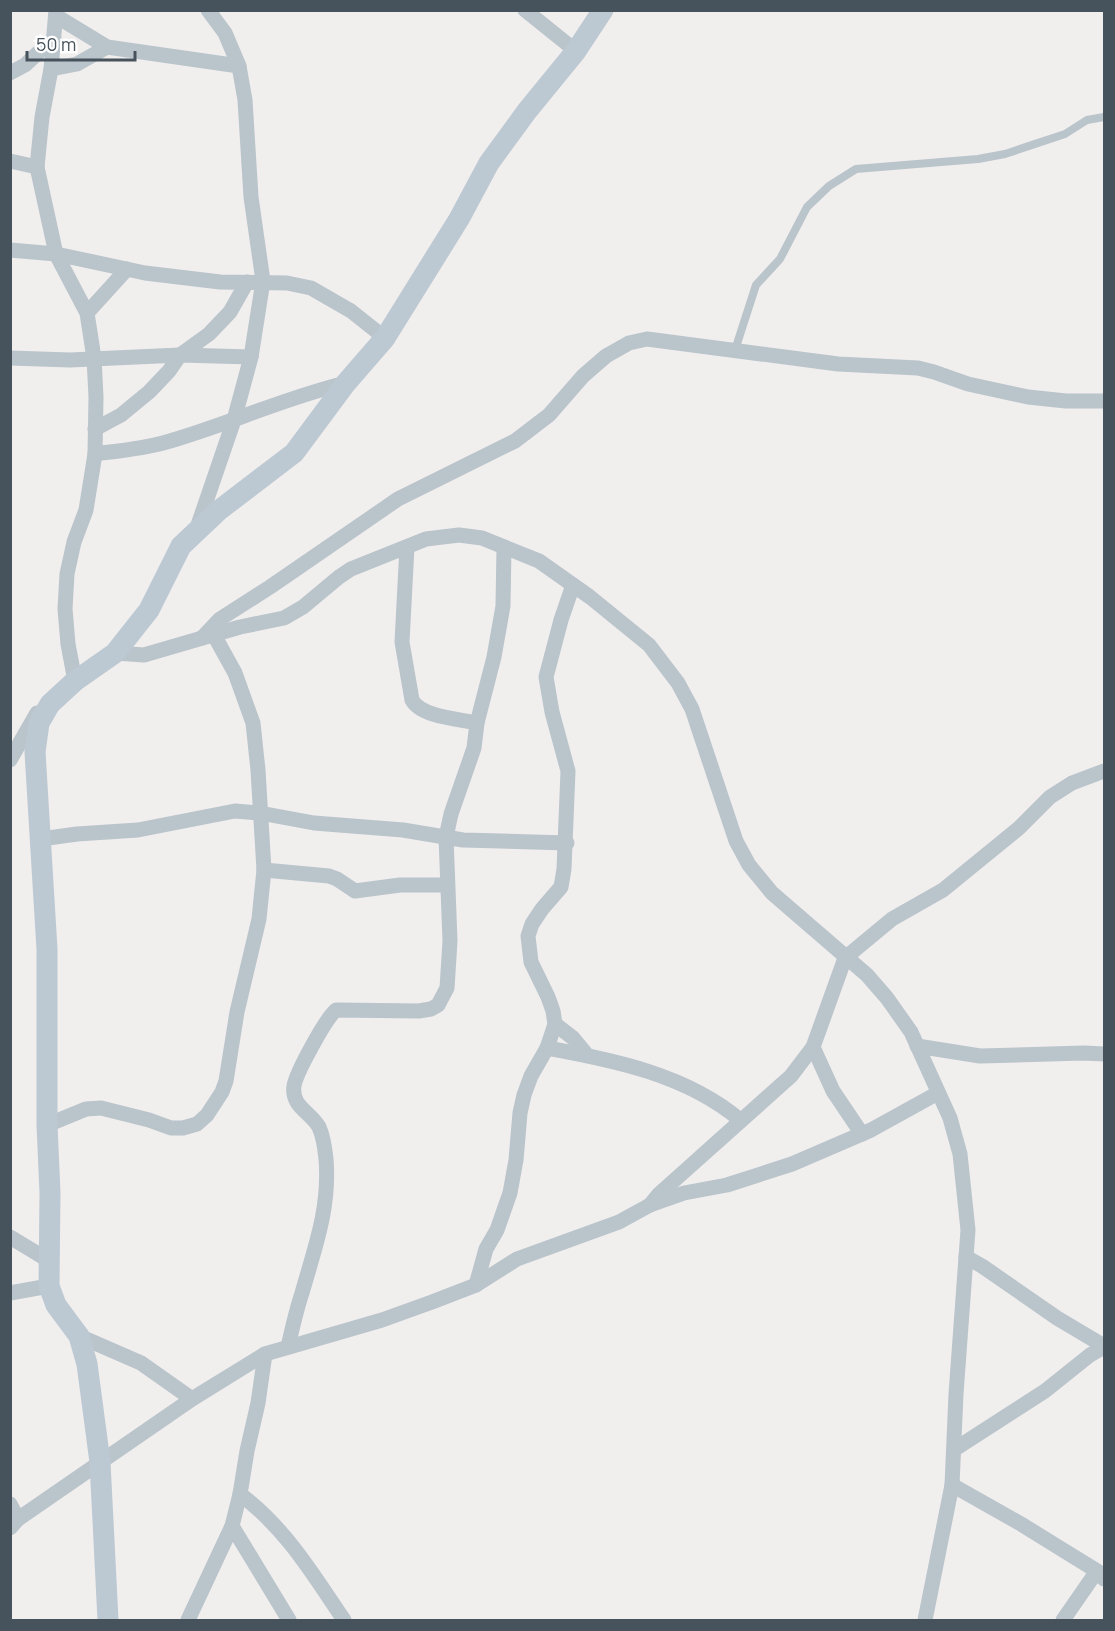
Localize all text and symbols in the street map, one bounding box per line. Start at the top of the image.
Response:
scale bar [27,24,135,62]
text: 50 m [36,32,76,56]

